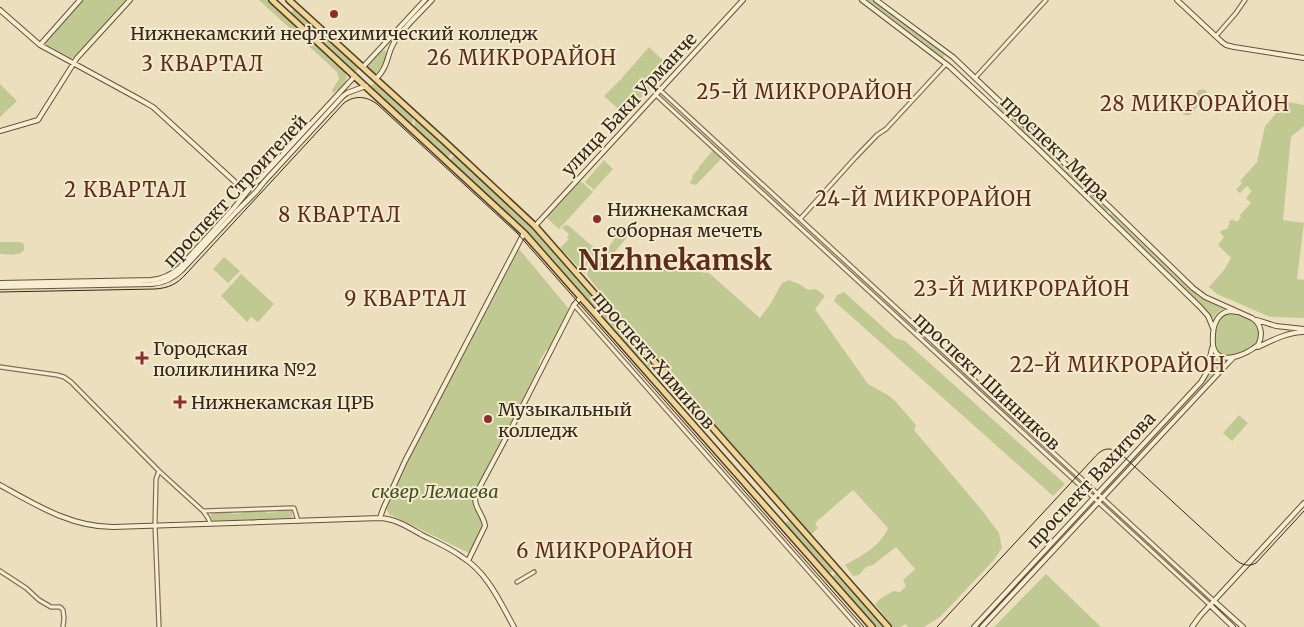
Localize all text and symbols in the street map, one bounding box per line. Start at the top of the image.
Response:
marker: Нижнекамский нефтехимический колледж [328,8,340,20]
place label: Нижнекамский нефтехимический колледж [130,22,538,45]
street label: улица Баки Урманче [556,27,702,181]
district label: 26 МИКРОРАЙОН [427,44,617,70]
district label: 3 КВАРТАЛ [142,51,264,76]
district label: 25-Й МИКРОРАЙОН [697,78,913,104]
street label: проспект Мира [996,90,1114,206]
district label: 28 МИКРОРАЙОН [1100,90,1290,116]
street label: проспект Строителей [158,110,312,272]
district label: 2 КВАРТАЛ [64,177,188,202]
district label: 24-Й МИКРОРАЙОН [815,185,1033,211]
place label: Нижнекамская соборная мечеть [607,198,762,242]
district label: 8 КВАРТАЛ [278,202,402,227]
marker: Нижнекамская соборная мечеть [591,213,603,225]
district label: Nizhnekamsk [578,242,773,278]
district label: 23-Й МИКРОРАЙОН [914,275,1130,301]
district label: 9 КВАРТАЛ [344,286,468,311]
street label: проспект Химиков [588,286,720,434]
street label: проспект Шинников [909,307,1066,455]
place label: Городская поликлиника №2 [153,337,317,381]
marker: Городская поликлиника №2 [135,351,149,365]
district label: 22-Й МИКРОРАЙОН [1010,351,1226,377]
place label: Нижнекамская ЦРБ [191,391,374,414]
marker: Нижнекамская ЦРБ [173,395,187,409]
place label: Музыкальный колледж [498,398,632,442]
street label: проспект Вахитова [1022,407,1161,553]
marker: Музыкальный колледж [482,413,494,425]
park label: сквер Лемаева [372,480,498,503]
district label: 6 МИКРОРАЙОН [516,537,694,563]

